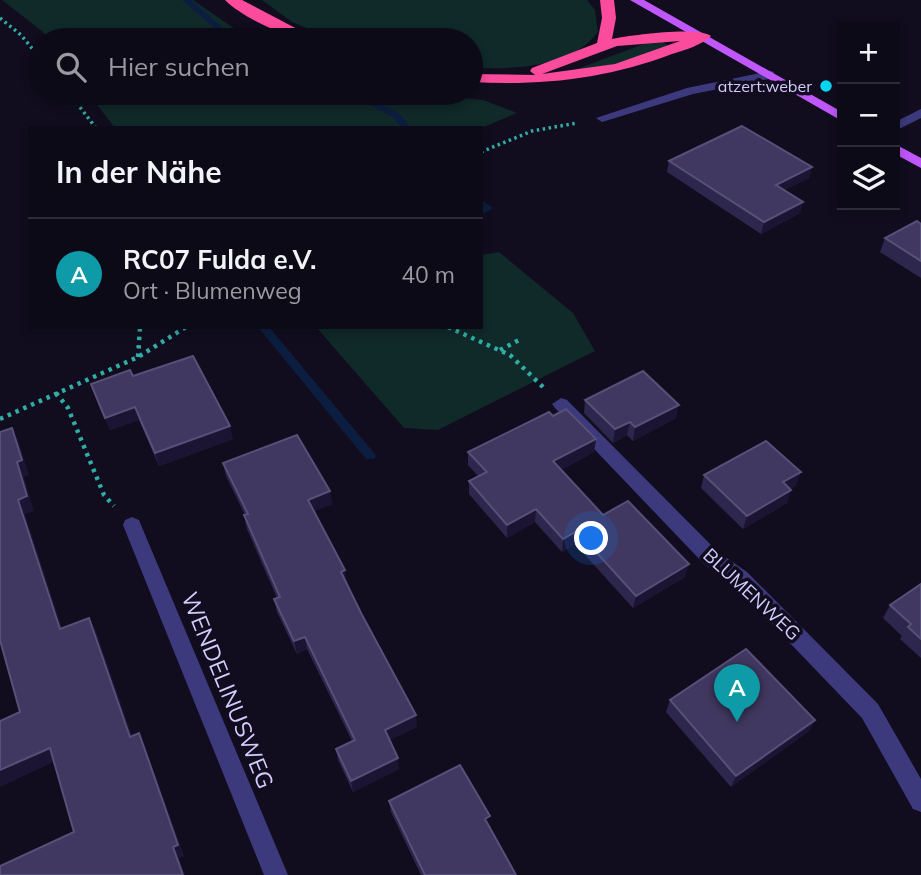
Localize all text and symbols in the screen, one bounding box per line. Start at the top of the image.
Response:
map controls [837,21,900,210]
button: + [837,21,900,84]
search box [28,28,483,105]
icon: search [52,48,90,86]
text: Hier suchen [108,50,250,83]
place label: atzert:weber [718,76,812,96]
marker: atzert:weber [818,78,834,94]
button: − [837,84,900,147]
button: layers [837,147,900,210]
text: In der Nähe [56,153,222,191]
text: RC07 Fulda e.V. [123,243,316,276]
text: A [70,260,88,289]
text: 40 m [401,260,455,289]
text: Ort · Blumenweg [123,276,302,305]
your location [574,521,608,555]
street label: BLUMENWEG [698,543,806,645]
street label: WENDELINUSWEG [175,588,281,792]
pin: A [714,664,760,722]

